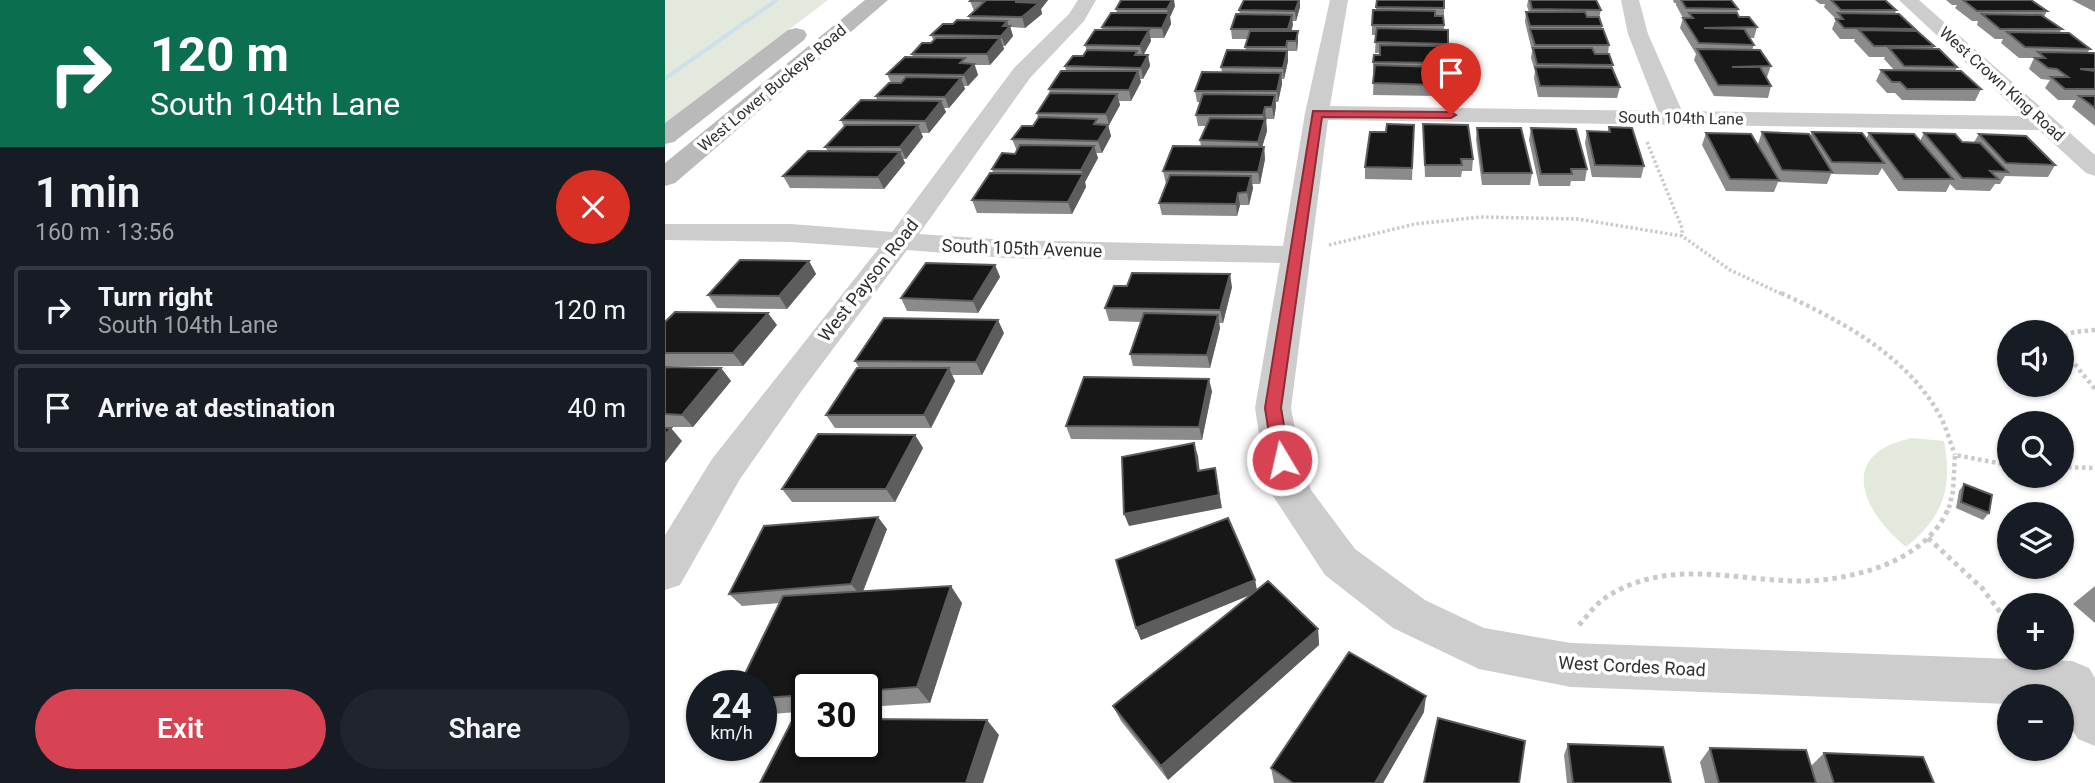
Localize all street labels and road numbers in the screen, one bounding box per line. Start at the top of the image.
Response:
street label: West Lower Buckeye Road [694,20,850,156]
street label: West Crown King Road [1935,23,2069,145]
street label: South 104th Lane [1618,107,1744,129]
street label: West Payson Road [814,215,922,345]
street label: South 105th Avenue [941,235,1103,261]
street label: West Cordes Road [1558,652,1706,680]

